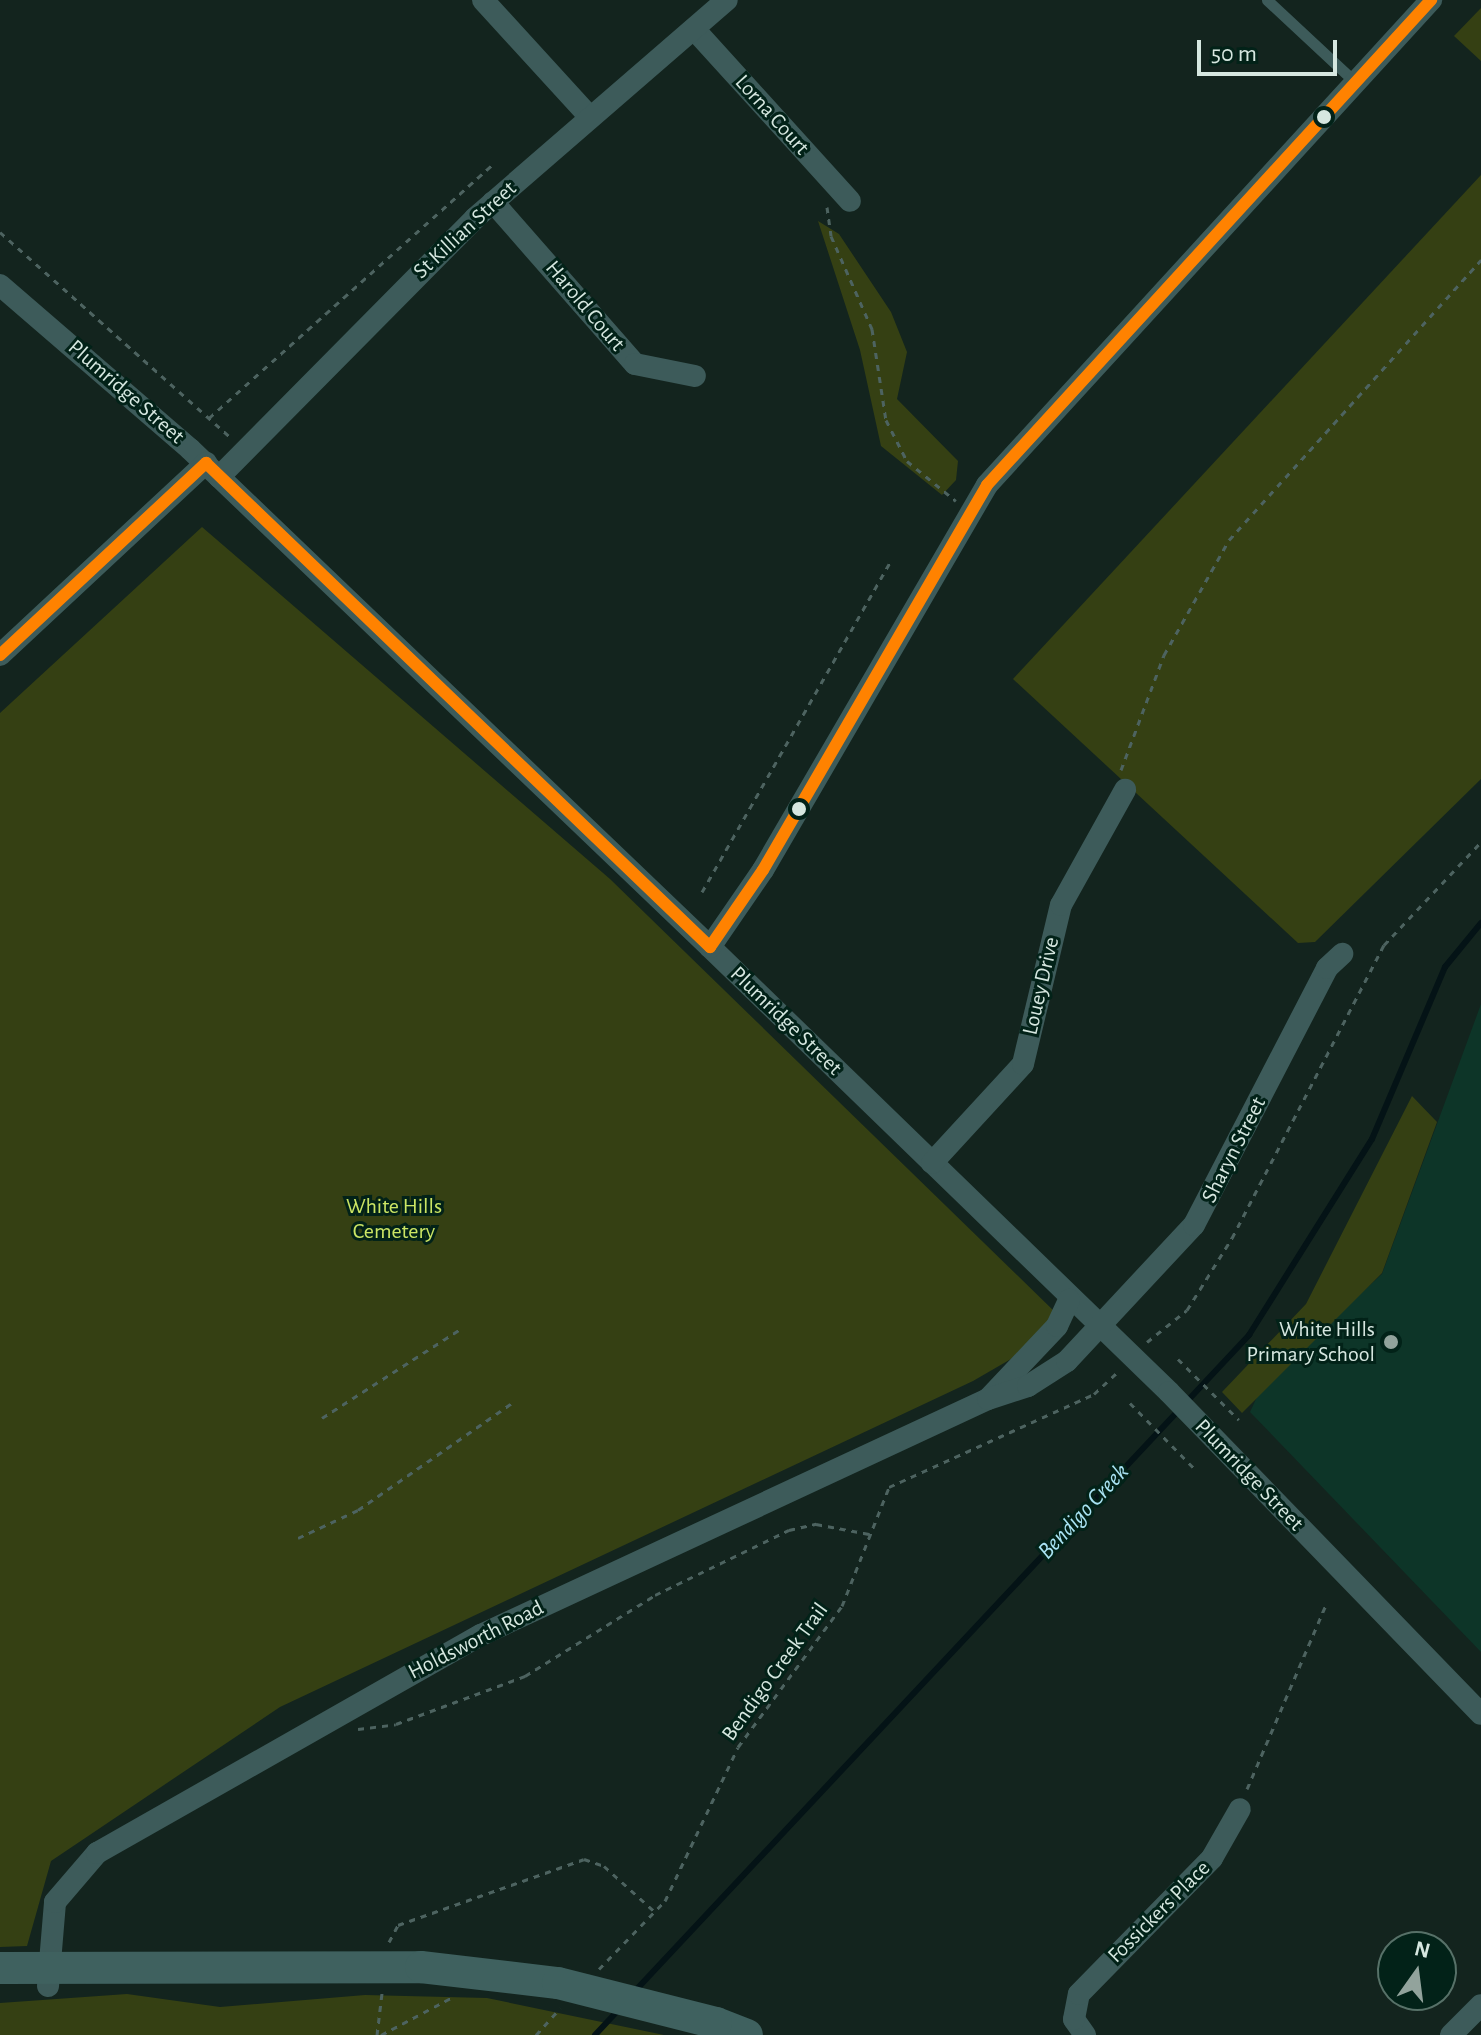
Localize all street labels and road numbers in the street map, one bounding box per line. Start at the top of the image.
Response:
street label: Lorna Court [729,70,815,160]
street label: St Killian Street [408,176,522,284]
street label: Harold Court [540,255,630,357]
street label: Plumridge Street [62,334,190,450]
street label: Louey Drive [1017,934,1065,1038]
street label: Plumridge Street [725,961,847,1081]
street label: Sharyn Street [1196,1093,1272,1207]
street label: Plumridge Street [1189,1414,1309,1536]
street label: Holdsworth Road [404,1595,548,1685]
street label: Bendigo Creek Trail [716,1598,834,1746]
street label: Fossickers Place [1102,1855,1216,1969]

